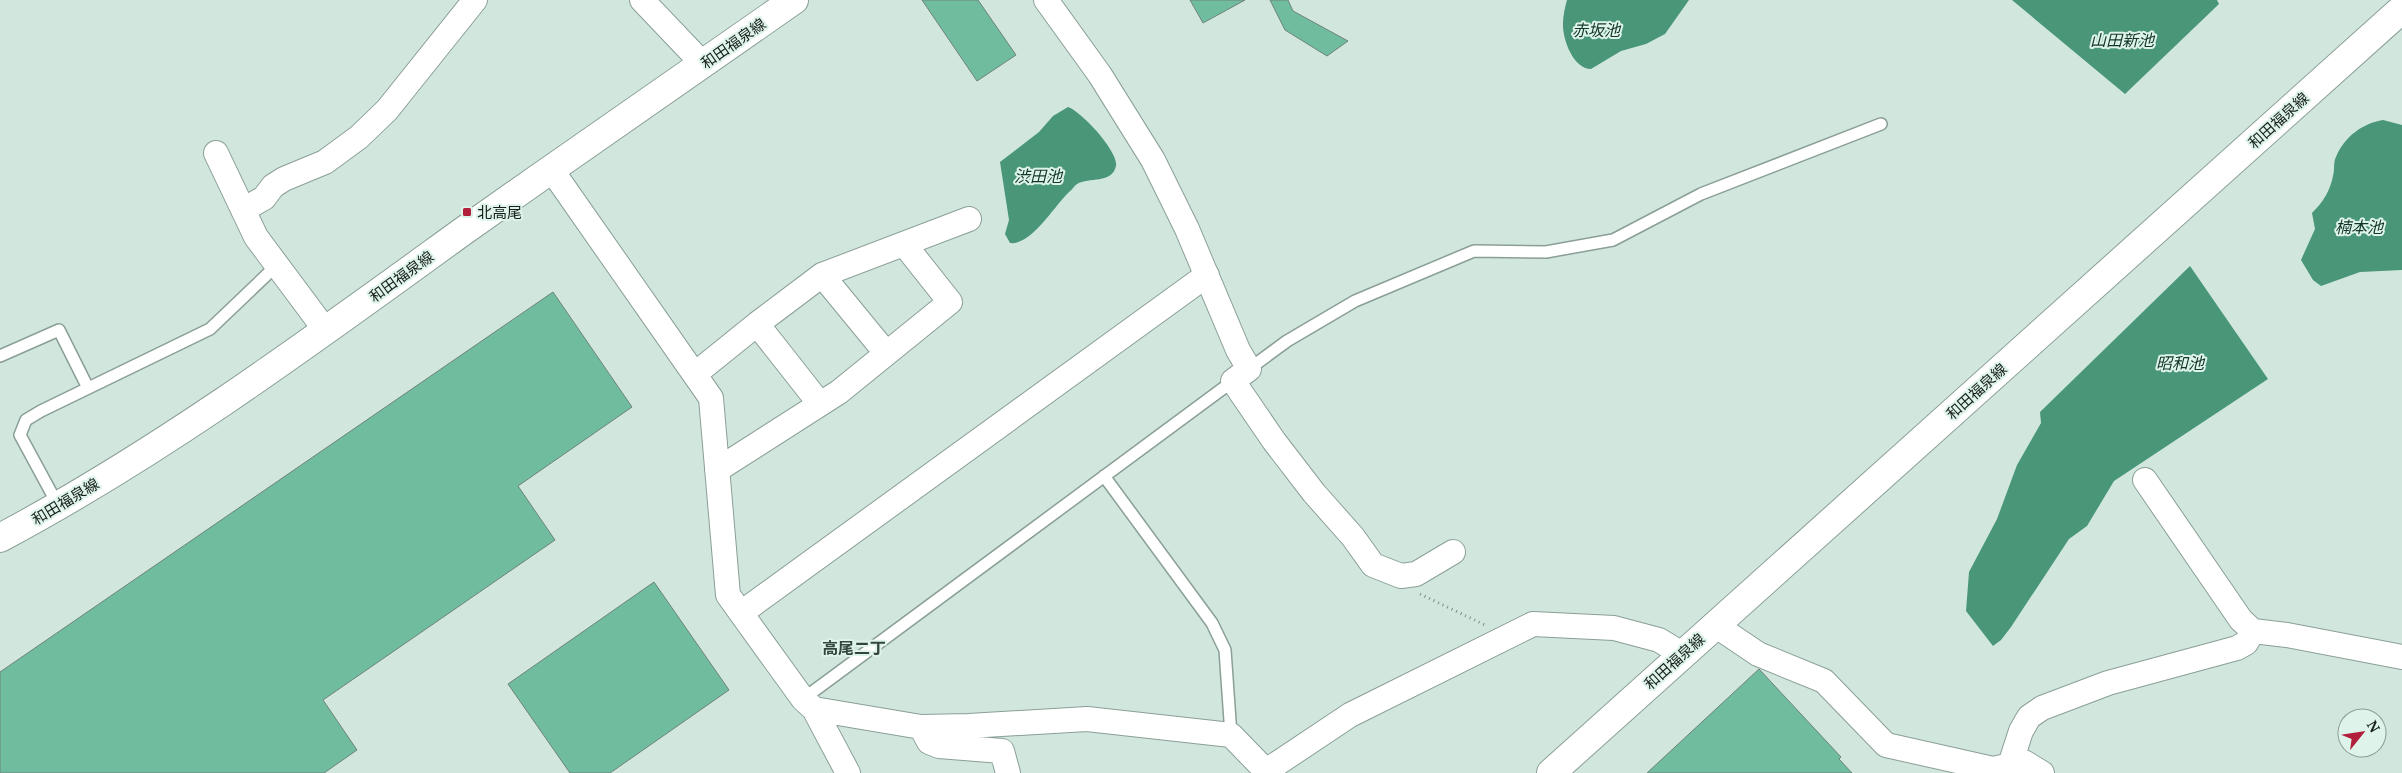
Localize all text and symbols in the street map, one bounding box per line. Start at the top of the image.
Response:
street label: 和田福泉線 [697,13,769,73]
water label: 赤坂池 [1572,19,1622,41]
water label: 山田新池 [2090,29,2156,51]
street label: 和田福泉線 [2243,87,2313,153]
water label: 渋田池 [1014,165,1064,187]
place label: 北高尾 [477,202,522,222]
marker: 北高尾 [461,206,473,218]
water label: 楠本池 [2335,216,2385,238]
street label: 和田福泉線 [365,246,437,306]
water label: 昭和池 [2156,352,2206,374]
street label: 和田福泉線 [1941,358,2011,424]
street label: 和田福泉線 [28,473,102,529]
street label: 和田福泉線 [1639,628,1709,694]
district label: 高尾二丁 [822,637,886,659]
north arrow [2337,708,2387,758]
text: N [2363,717,2385,736]

